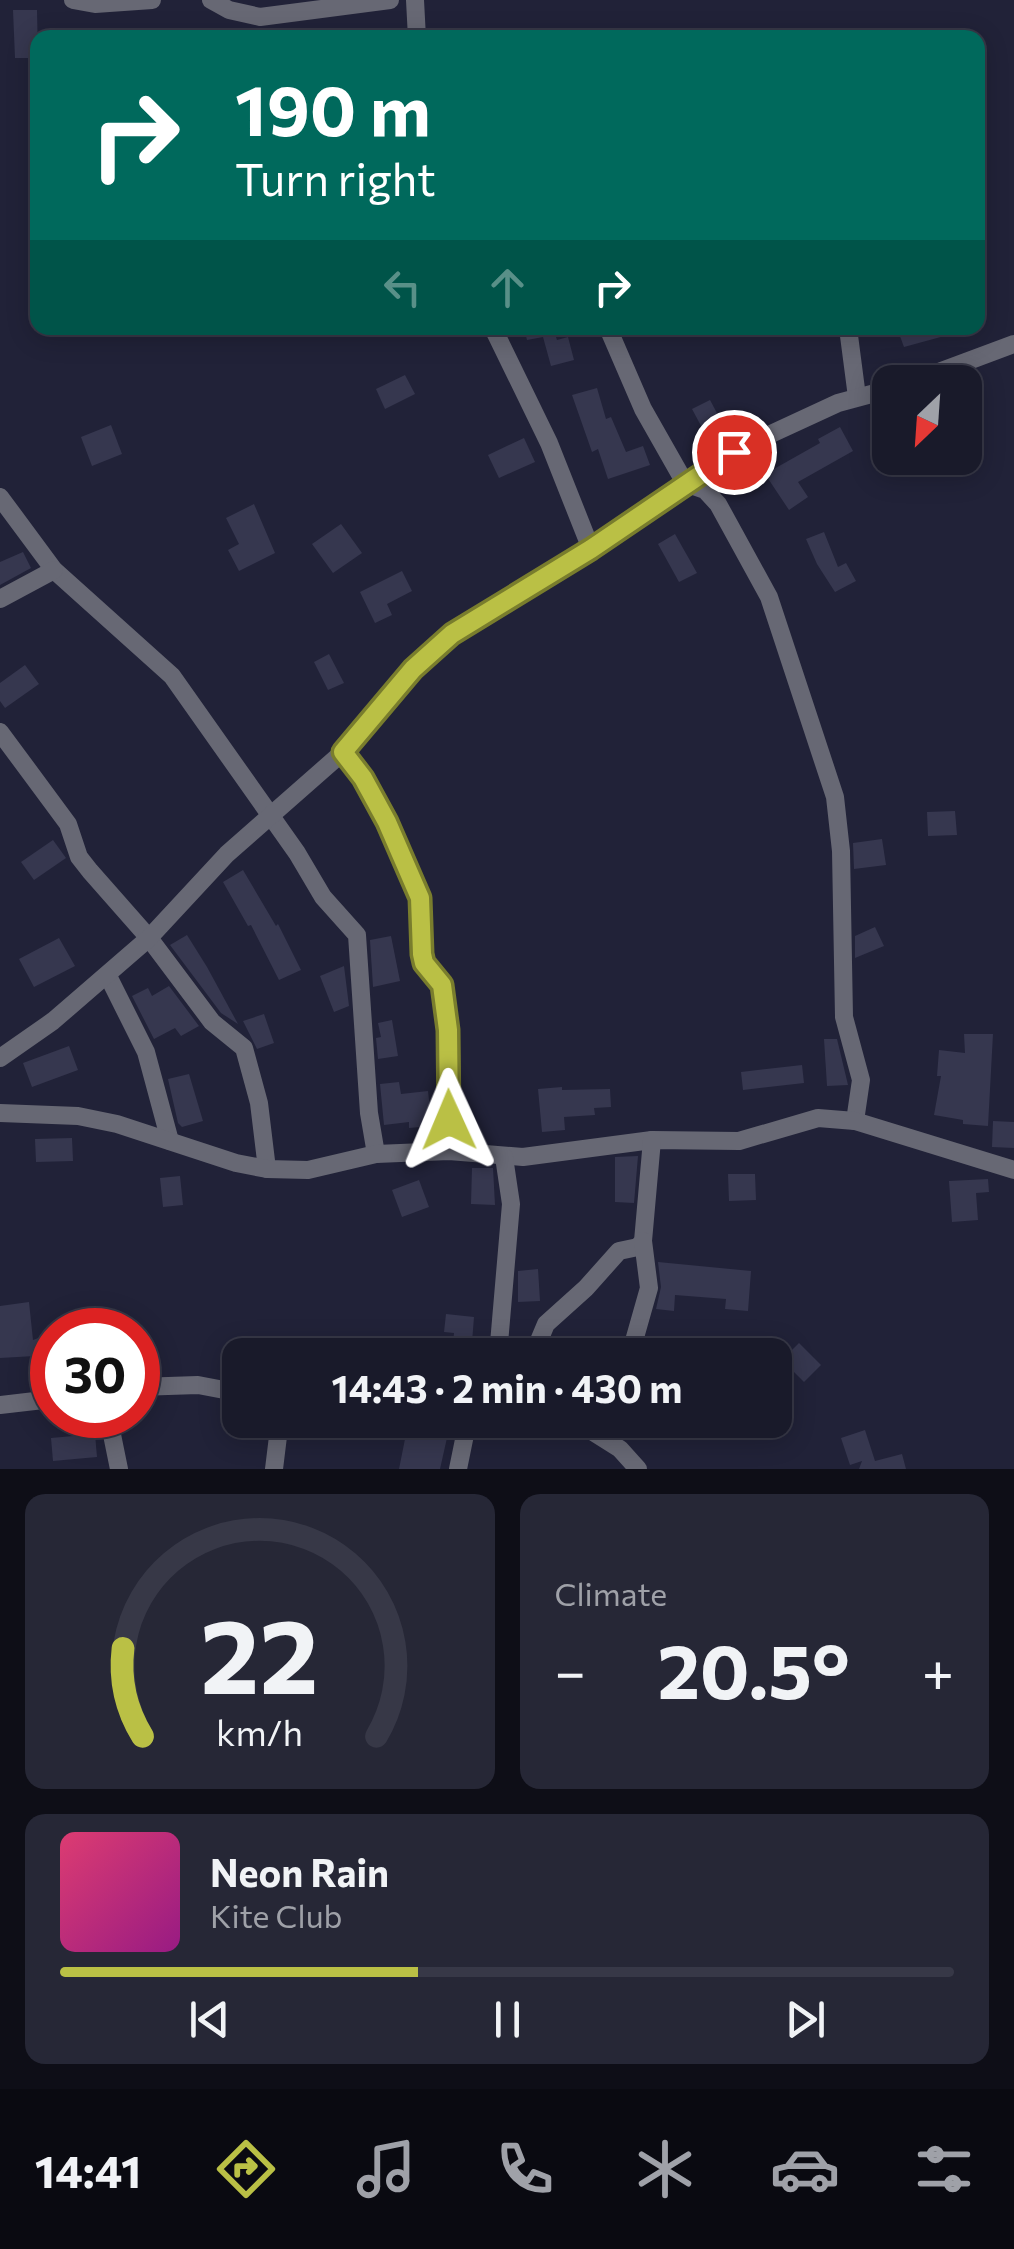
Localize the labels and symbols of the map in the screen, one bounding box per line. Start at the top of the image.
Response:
north arrow [872,365,982,475]
pin [692,410,777,495]
position arrow [397,1068,501,1172]
speed limit sign: 30 [30,1308,160,1438]

